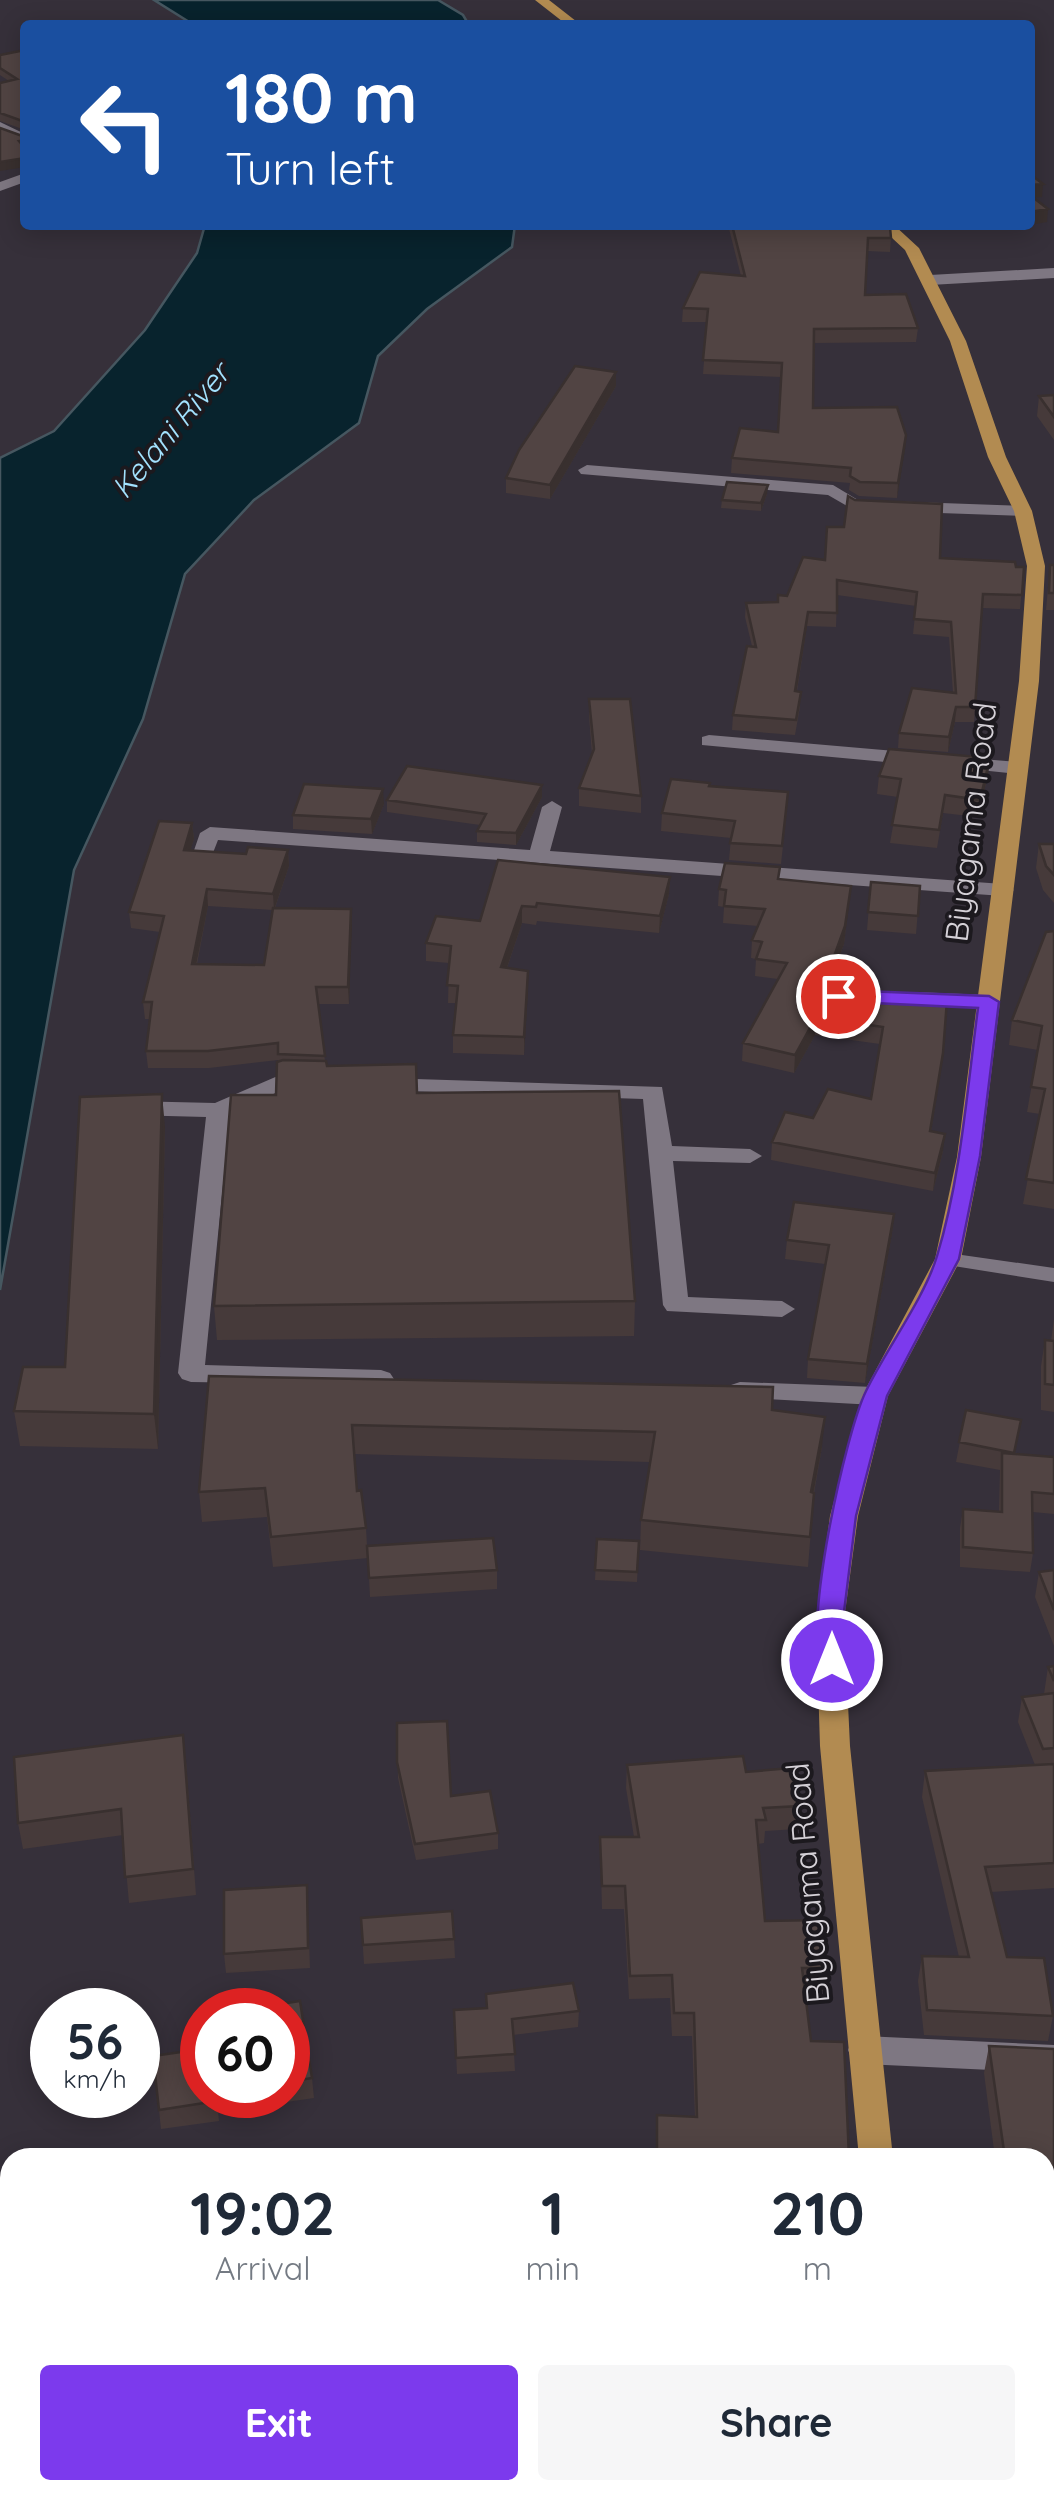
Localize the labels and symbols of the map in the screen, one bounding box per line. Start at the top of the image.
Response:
water label: Kelani River [103,353,240,506]
street label: Biyagama Road [935,700,1005,944]
pin [796,954,881,1039]
position arrow [780,1608,884,1712]
street label: Biyagama Road [777,1761,837,2005]
speed limit sign: 60 [180,1988,310,2118]

